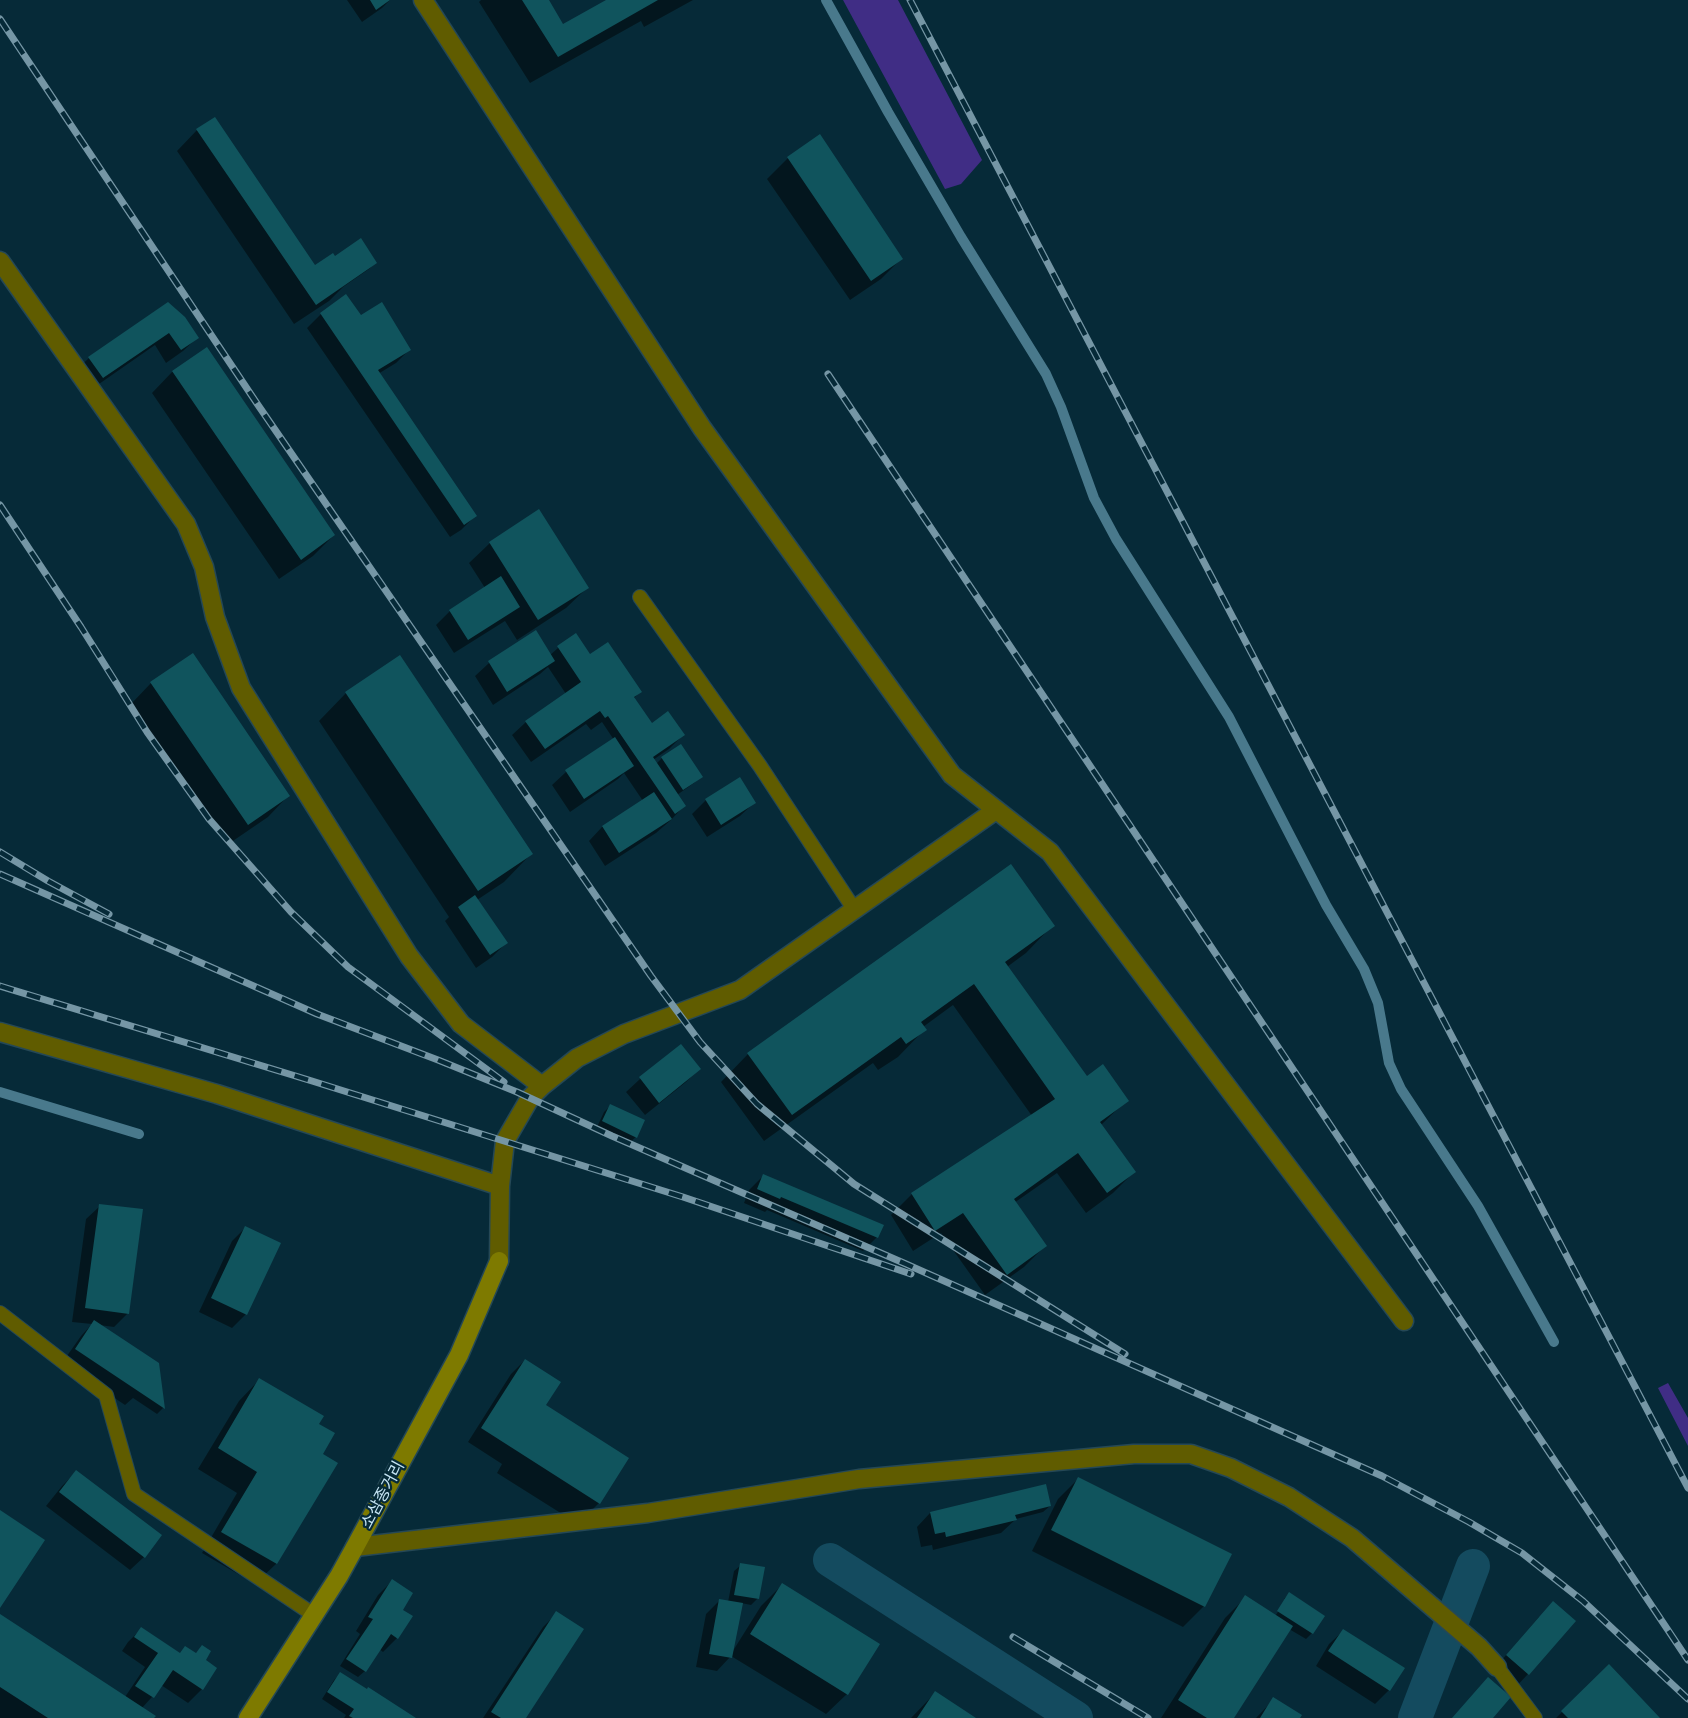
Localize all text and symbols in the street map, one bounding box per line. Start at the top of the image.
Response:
street label: 소삼종거리 [357,1458,409,1532]

